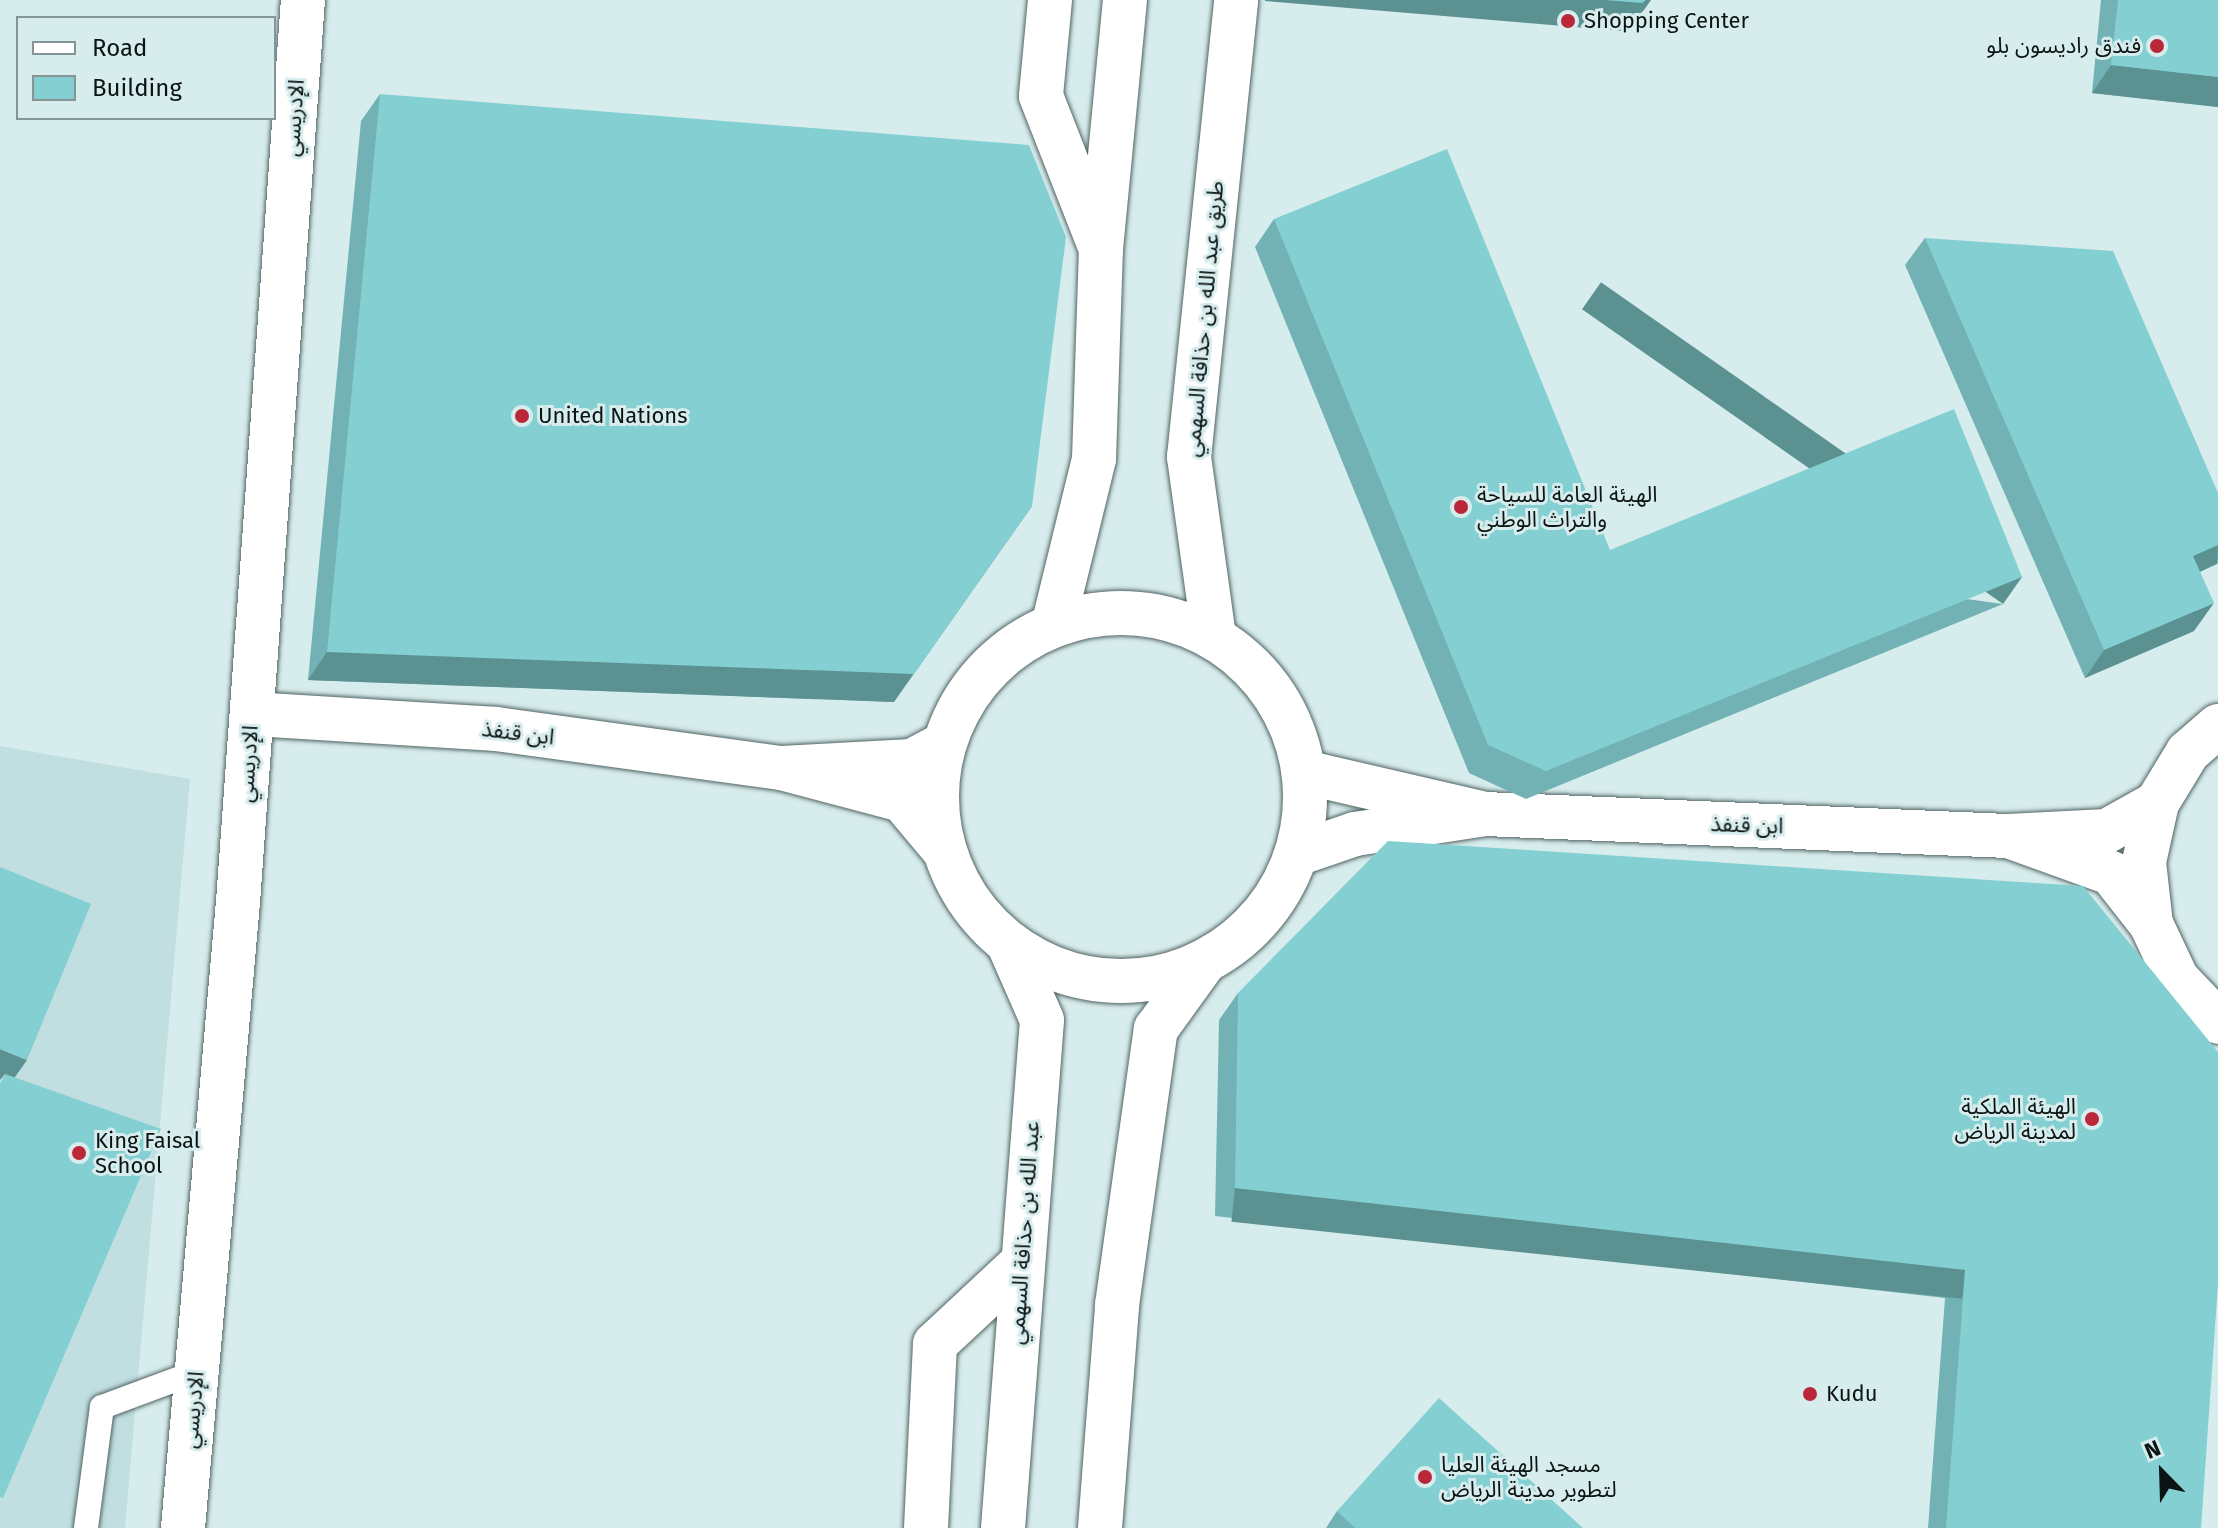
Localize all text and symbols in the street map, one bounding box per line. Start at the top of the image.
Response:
place label: Shopping Center [1584,8,1749,34]
marker: Shopping Center [1559,12,1577,30]
legend [16,16,276,120]
place label: فندق راديسون بلو [1986,33,2141,59]
text: Road [92,34,147,62]
marker: فندق راديسون بلو [2148,37,2166,55]
text: Building [92,74,182,102]
street label: الإدريسي [278,78,310,158]
street label: طريق عبد الله بن حذافة السهمي [1179,180,1229,458]
place label: United Nations [538,403,687,429]
marker: United Nations [513,407,531,425]
place label: الهيئة العامة للسياحة والتراث الوطني [1477,481,1658,532]
marker: الهيئة العامة للسياحة والتراث الوطني [1452,498,1470,516]
street label: ابن قنفذ [480,715,556,751]
street label: الإدريسي [232,724,264,804]
street label: ابن قنفذ [1710,811,1784,839]
place label: الهيئة الملكية لمدينة الرياض [1954,1093,2076,1144]
marker: الهيئة الملكية لمدينة الرياض [2083,1110,2101,1128]
street label: عبد الله بن حذافة السهمي [1003,1120,1045,1346]
place label: King Faisal School [95,1127,200,1178]
marker: King Faisal School [70,1144,88,1162]
street label: الإدريسي [176,1370,210,1450]
place label: Kudu [1826,1381,1878,1407]
marker: Kudu [1801,1385,1819,1403]
north arrow [2122,1432,2202,1512]
text: N [2140,1434,2164,1465]
place label: مسجد الهيئة العليا لتطوير مدينة الرياض [1441,1451,1617,1502]
marker: مسجد الهيئة العليا لتطوير مدينة الرياض [1416,1468,1434,1486]

